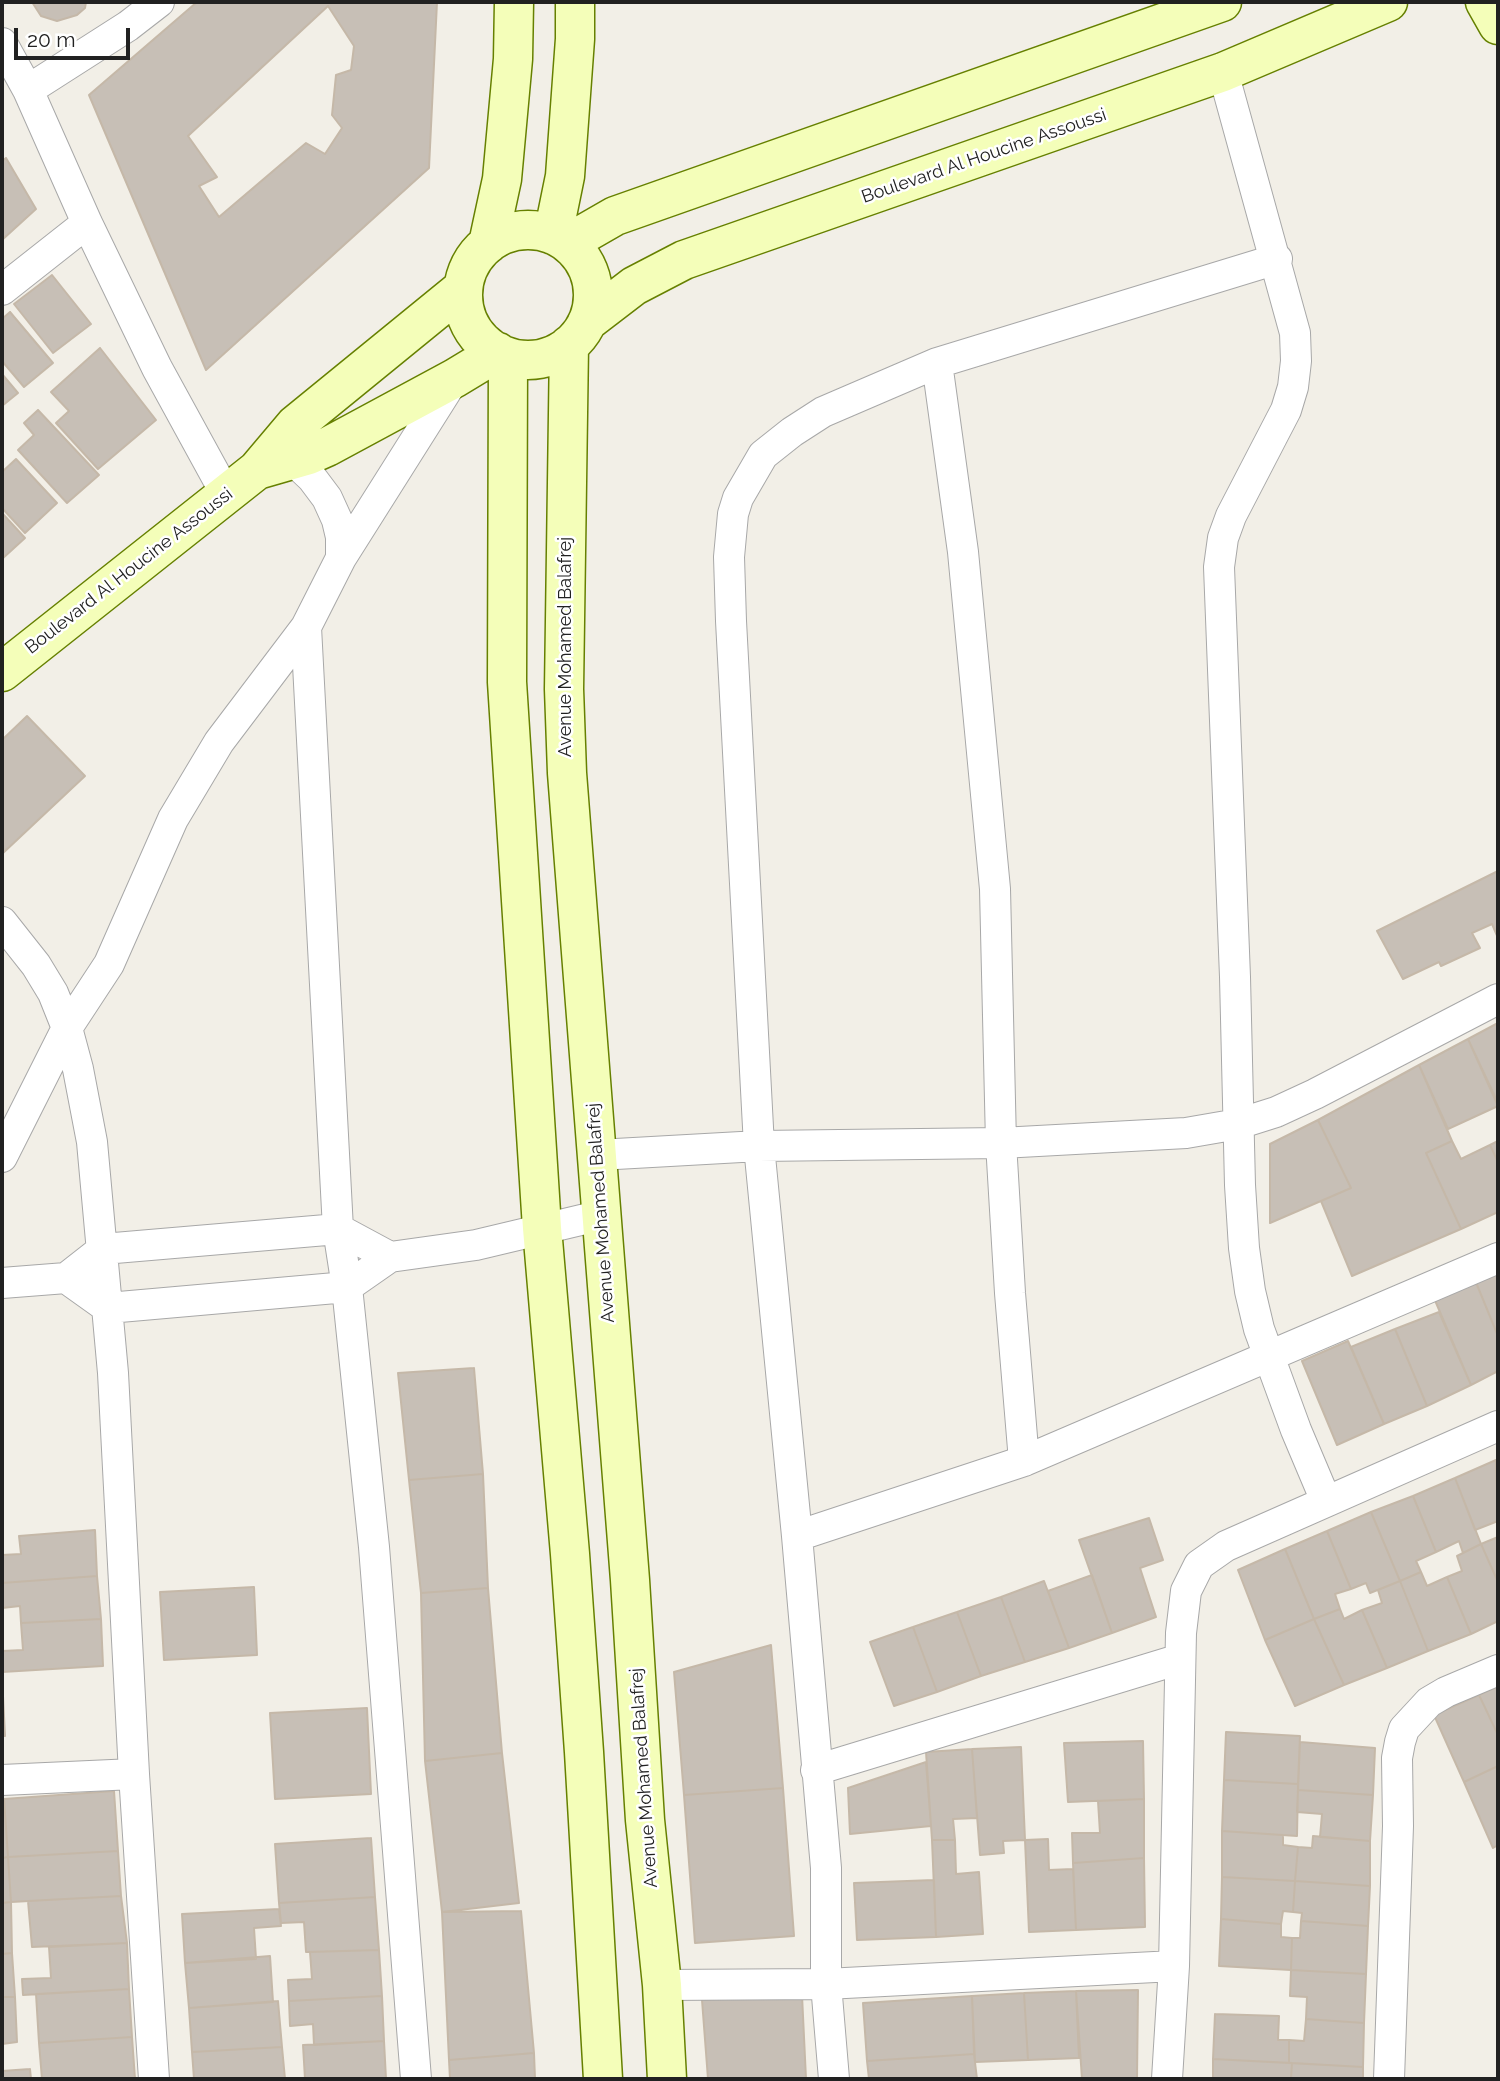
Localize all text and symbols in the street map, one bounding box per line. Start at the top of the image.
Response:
scale bar [18,14,133,58]
text: 20 m [27,27,75,52]
street label: Boulevard Al Houcine Assoussi [859,104,1109,208]
street label: Boulevard Al Houcine Assoussi [21,483,237,659]
street label: Avenue Mohamed Balafrej [555,537,577,757]
street label: Avenue Mohamed Balafrej [583,1102,619,1324]
street label: Avenue Mohamed Balafrej [626,1667,662,1889]

